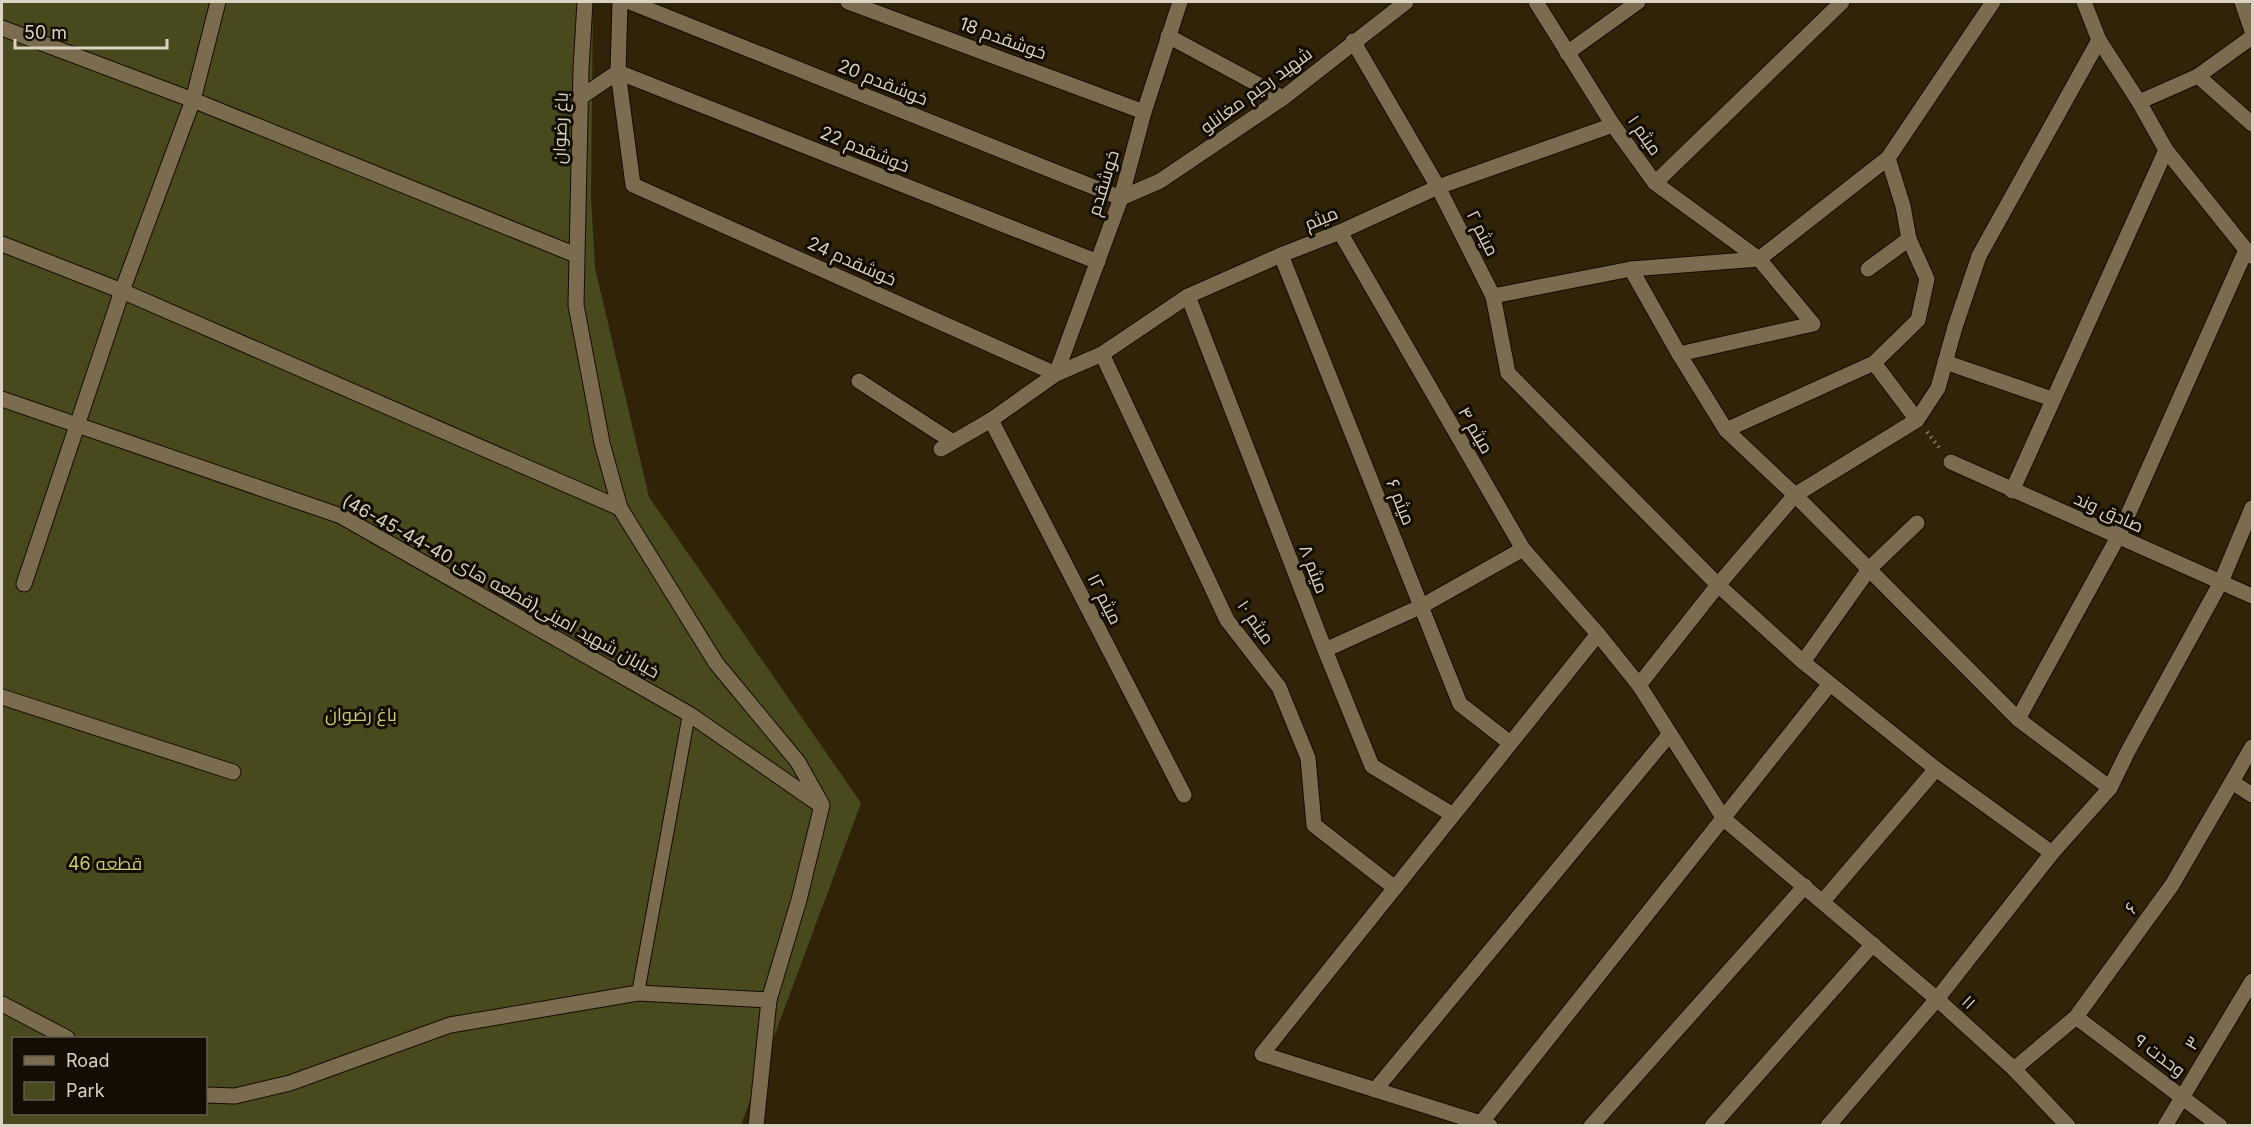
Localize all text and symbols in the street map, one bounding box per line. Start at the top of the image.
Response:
scale bar [15,12,166,50]
street label: خوشقدم 18 [956,13,1049,65]
text: 50 m [24,22,67,43]
street label: شهید رحیم مغانلو [1196,42,1317,139]
street label: خوشقدم 20 [834,54,931,111]
street label: باغ رضوان [548,92,574,164]
street label: ۱ میثم [1622,111,1666,160]
street label: خوشقدم 22 [816,122,913,178]
street label: خوشقدم [1083,148,1125,219]
street label: میثم [1301,202,1341,236]
street label: ۲ میثم [1461,207,1503,260]
street label: خوشقدم 24 [803,232,900,292]
street label: ۴ میثم [1452,403,1498,458]
street label: ۶ میثم [1380,476,1420,529]
street label: صادق وند [2070,487,2147,538]
street label: خیابان شهید امینی(قطعه های 40-44-45-46) [338,490,663,683]
street label: ۸ میثم [1293,542,1333,597]
street label: ۱۲ میثم [1082,570,1127,629]
street label: ۱۰ میثم [1232,596,1279,649]
park label: باغ رضوان [325,704,397,727]
park label: قطعه 46 [68,853,142,874]
street label: ۶ [2120,898,2142,918]
street label: ۱۱ [1958,991,1980,1013]
street label: ۹ وحدت [2130,1029,2190,1082]
street label: ۳ [2180,1032,2204,1054]
legend [12,1037,207,1115]
text: Road [66,1050,109,1071]
text: Park [66,1080,105,1101]

